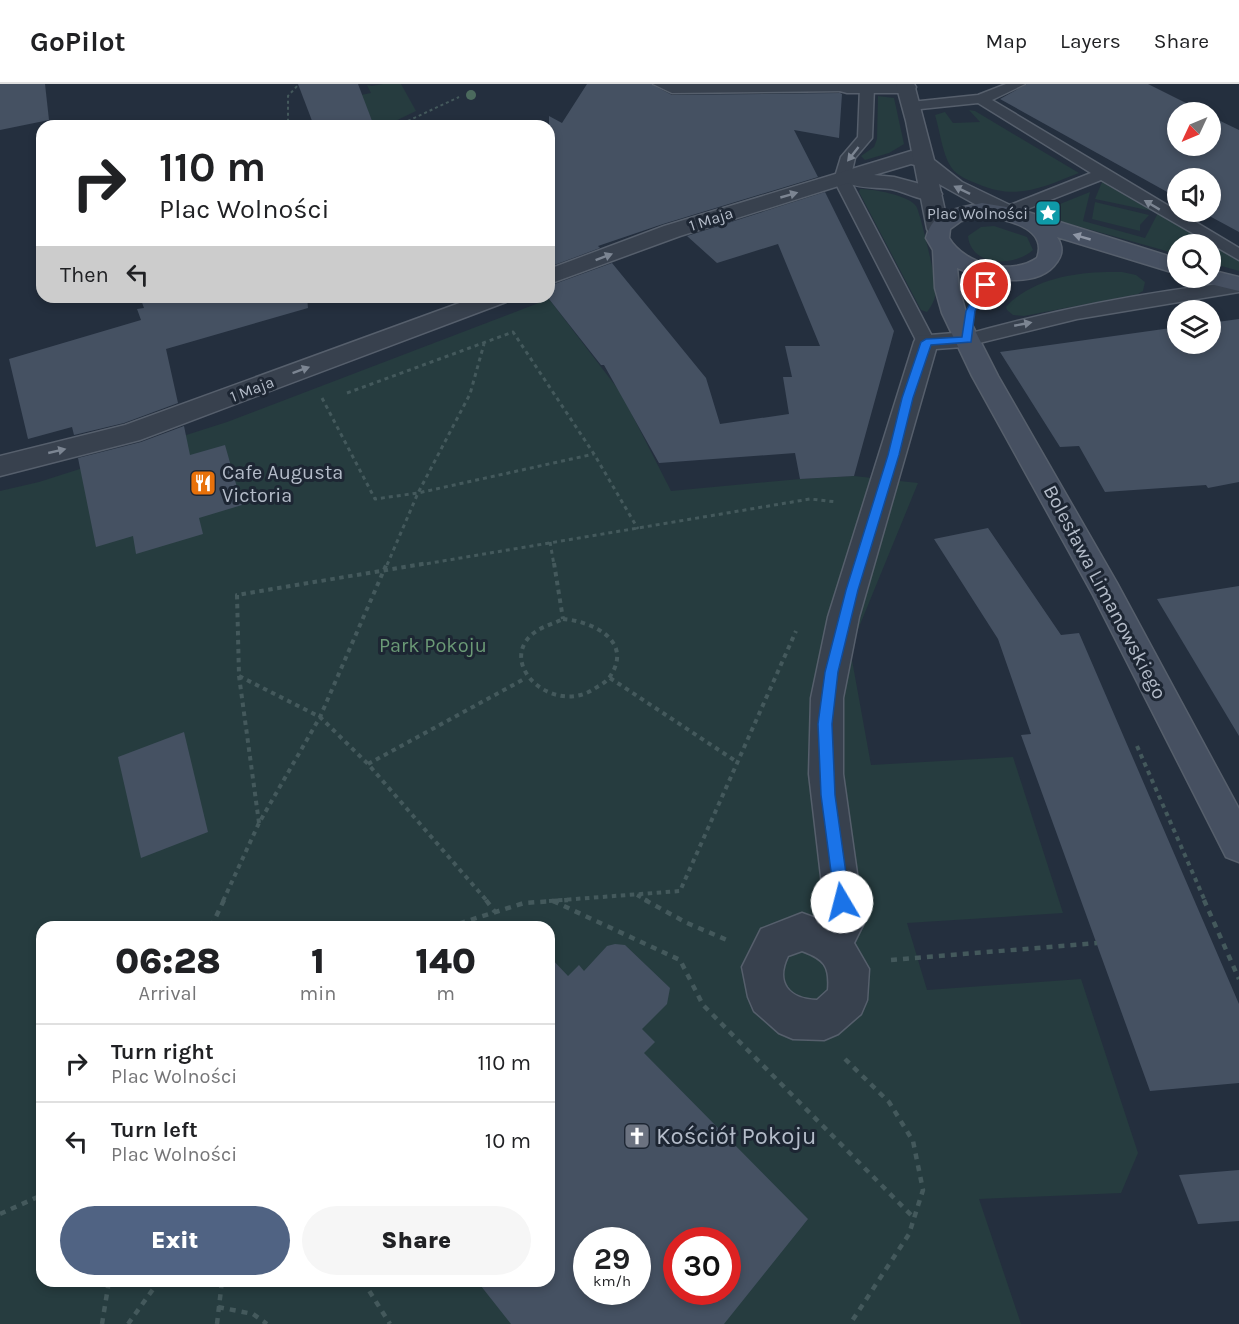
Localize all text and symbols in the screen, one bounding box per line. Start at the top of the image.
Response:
text: GoPilot [30,25,126,58]
text: Map [985,29,1027,53]
text: Layers [1060,29,1121,53]
text: Share [1154,29,1209,53]
north arrow [1167,102,1221,156]
map controls [1167,102,1221,354]
text: 110 m [159,142,266,192]
icon: right [60,144,138,222]
one-way arrow [846,146,859,162]
button: sound [1167,168,1221,222]
one-way arrow [954,185,971,194]
one-way arrow [780,190,798,199]
text: Plac Wolności [159,193,330,225]
place icon: Plac Wolności [1033,198,1063,228]
one-way arrow [1144,199,1160,210]
street label: 1 Maja [687,203,735,235]
place label: Plac Wolności [927,204,1028,223]
one-way arrow [1073,232,1091,241]
button: search [1167,234,1221,288]
one-way arrow [595,251,613,261]
icon: left [121,258,154,291]
pin [960,259,1011,310]
text: Then [60,262,109,288]
icon: arrive [969,268,1002,301]
button: layers [1167,300,1221,354]
one-way arrow [1014,319,1033,328]
one-way arrow [292,365,310,375]
street label: 1 Maja [227,372,277,406]
one-way arrow [47,446,66,456]
place label: Cafe Augusta Victoria [222,461,343,507]
restaurant icon: Cafe Augusta Victoria [188,468,218,498]
street label: Bolesława Limanowskiego [1039,481,1171,703]
park label: Park Pokoju [379,634,487,657]
position arrow [810,870,874,934]
text: 06:28 [115,940,221,982]
text: 1 [311,940,325,982]
text: 140 [415,940,476,982]
text: Arrival [138,982,197,1005]
text: min [300,982,336,1005]
text: m [436,982,455,1005]
text: Turn right [111,1039,214,1065]
icon: right [60,1047,93,1080]
text: 110 m [478,1050,531,1076]
text: Plac Wolności [111,1065,237,1088]
text: Turn left [111,1117,198,1143]
church icon: Kościół Pokoju [622,1121,652,1151]
place label: Kościół Pokoju [656,1122,816,1150]
icon: left [60,1125,93,1158]
text: 10 m [485,1128,531,1154]
text: Plac Wolności [111,1143,237,1166]
button: Exit [60,1206,290,1275]
button: Share [302,1206,531,1275]
speed limit sign: 30 [663,1227,741,1305]
text: 29 [594,1241,630,1277]
text: km/h [593,1272,631,1290]

